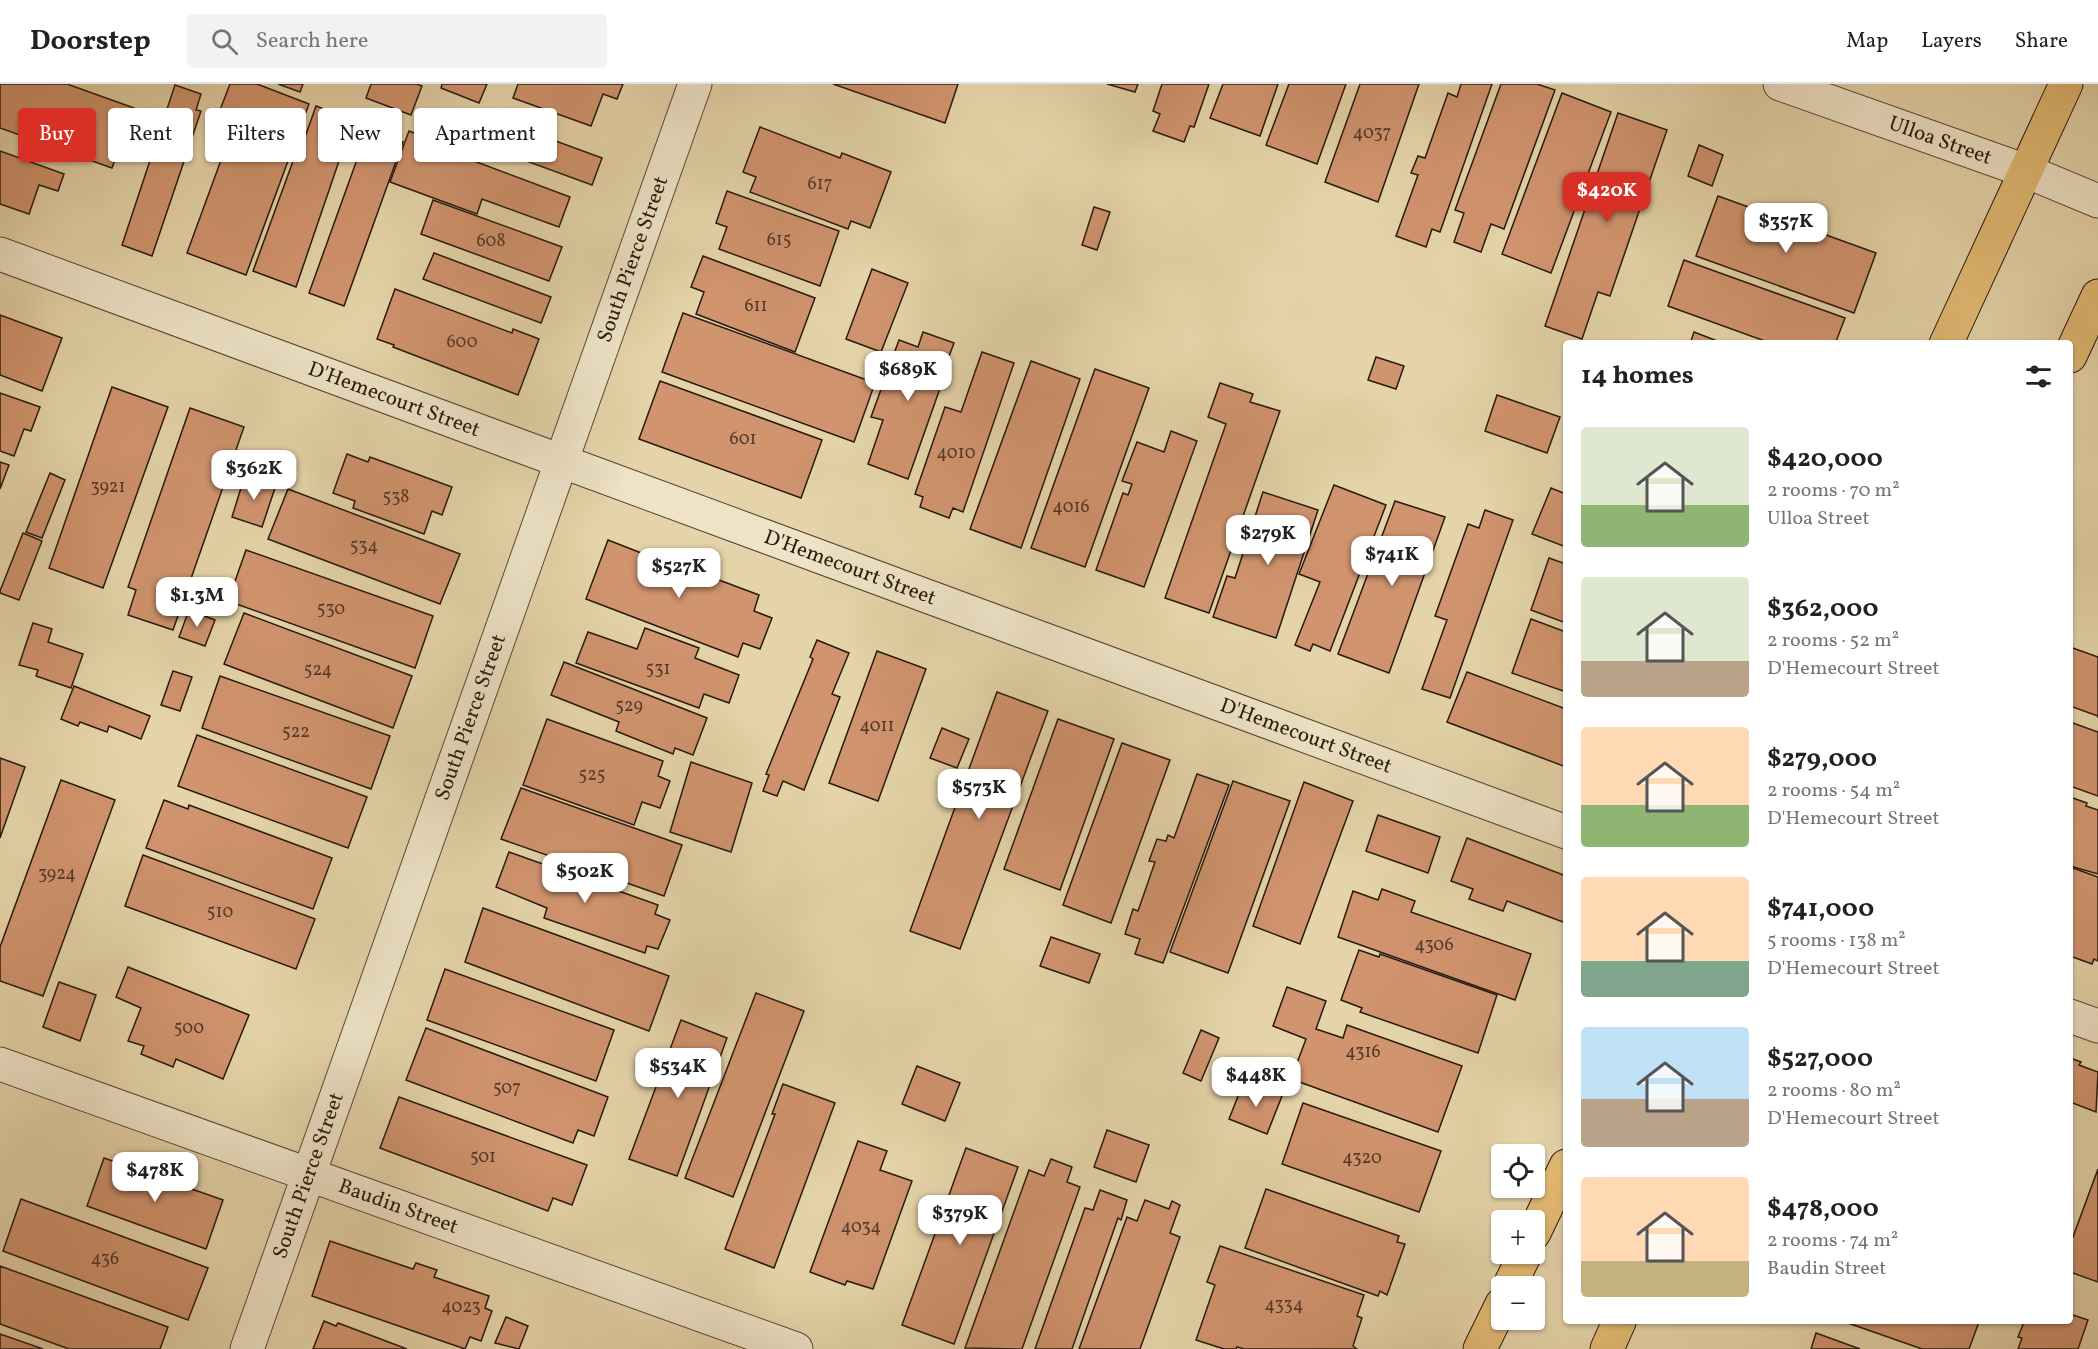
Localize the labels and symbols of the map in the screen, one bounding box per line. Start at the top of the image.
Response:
street label: Ulloa Street [1885,109,1996,172]
house number: 4037 [1353,121,1391,146]
street label: South Pierce Street [590,172,676,347]
house number: 617 [808,172,832,197]
pin: $420K [1565,172,1649,223]
pin: $357K [1744,203,1828,254]
house number: 615 [767,228,791,253]
house number: 608 [476,229,506,254]
house number: 611 [744,294,768,319]
house number: 600 [446,330,478,355]
pin: $689K [866,351,950,402]
street label: D'Hemecourt Street [304,354,484,444]
house number: 601 [730,427,756,452]
house number: 4010 [936,441,976,466]
pin: $362K [212,450,296,501]
house number: 3921 [91,475,125,500]
house number: 538 [382,485,410,510]
house number: 4016 [1052,495,1090,520]
pin: $279K [1226,515,1310,566]
street label: D'Hemecourt Street [760,523,940,613]
house number: 534 [350,534,378,559]
pin: $741K [1350,536,1434,587]
pin: $527K [637,548,721,599]
pin: $1.3M [155,577,239,628]
house number: 530 [317,597,345,622]
street label: South Pierce Street [428,630,514,805]
house number: 531 [646,657,670,682]
house number: 524 [304,658,332,683]
street label: D'Hemecourt Street [1216,691,1396,781]
house number: 529 [615,694,643,719]
house number: 4011 [859,714,895,739]
house number: 522 [282,720,310,745]
house number: 525 [579,763,605,788]
pin: $573K [937,769,1021,820]
pin: $502K [543,853,627,904]
house number: 3924 [38,862,76,887]
house number: 510 [207,900,233,925]
house number: 4306 [1414,933,1454,958]
house number: 500 [174,1016,204,1041]
house number: 4316 [1345,1040,1381,1065]
pin: $534K [636,1048,720,1099]
pin: $448K [1214,1057,1298,1108]
house number: 507 [493,1076,521,1101]
street label: South Pierce Street [266,1088,351,1263]
house number: 501 [470,1145,496,1170]
house number: 4320 [1342,1146,1382,1171]
pin: $478K [113,1152,197,1203]
street label: Baudin Street [334,1172,462,1241]
pin: $379K [918,1195,1002,1246]
house number: 4034 [841,1215,881,1240]
house number: 436 [91,1247,119,1272]
house number: 4334 [1264,1293,1304,1318]
house number: 4023 [441,1295,481,1320]

